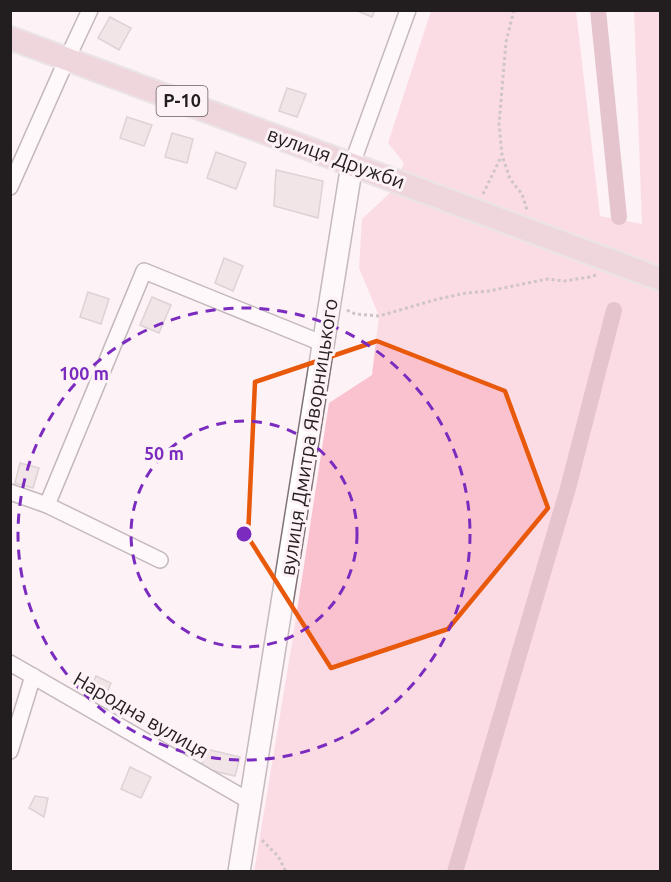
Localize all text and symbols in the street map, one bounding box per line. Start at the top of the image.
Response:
road number: Р-10 [156,86,207,116]
street label: вулиця Дружби [264,122,408,193]
street label: вулиця Дмитра Яворницького [275,297,342,577]
text: 100 m [59,363,109,383]
text: 50 m [144,443,184,463]
centre of rings [234,524,254,544]
street label: Народна вулиця [70,667,213,763]

